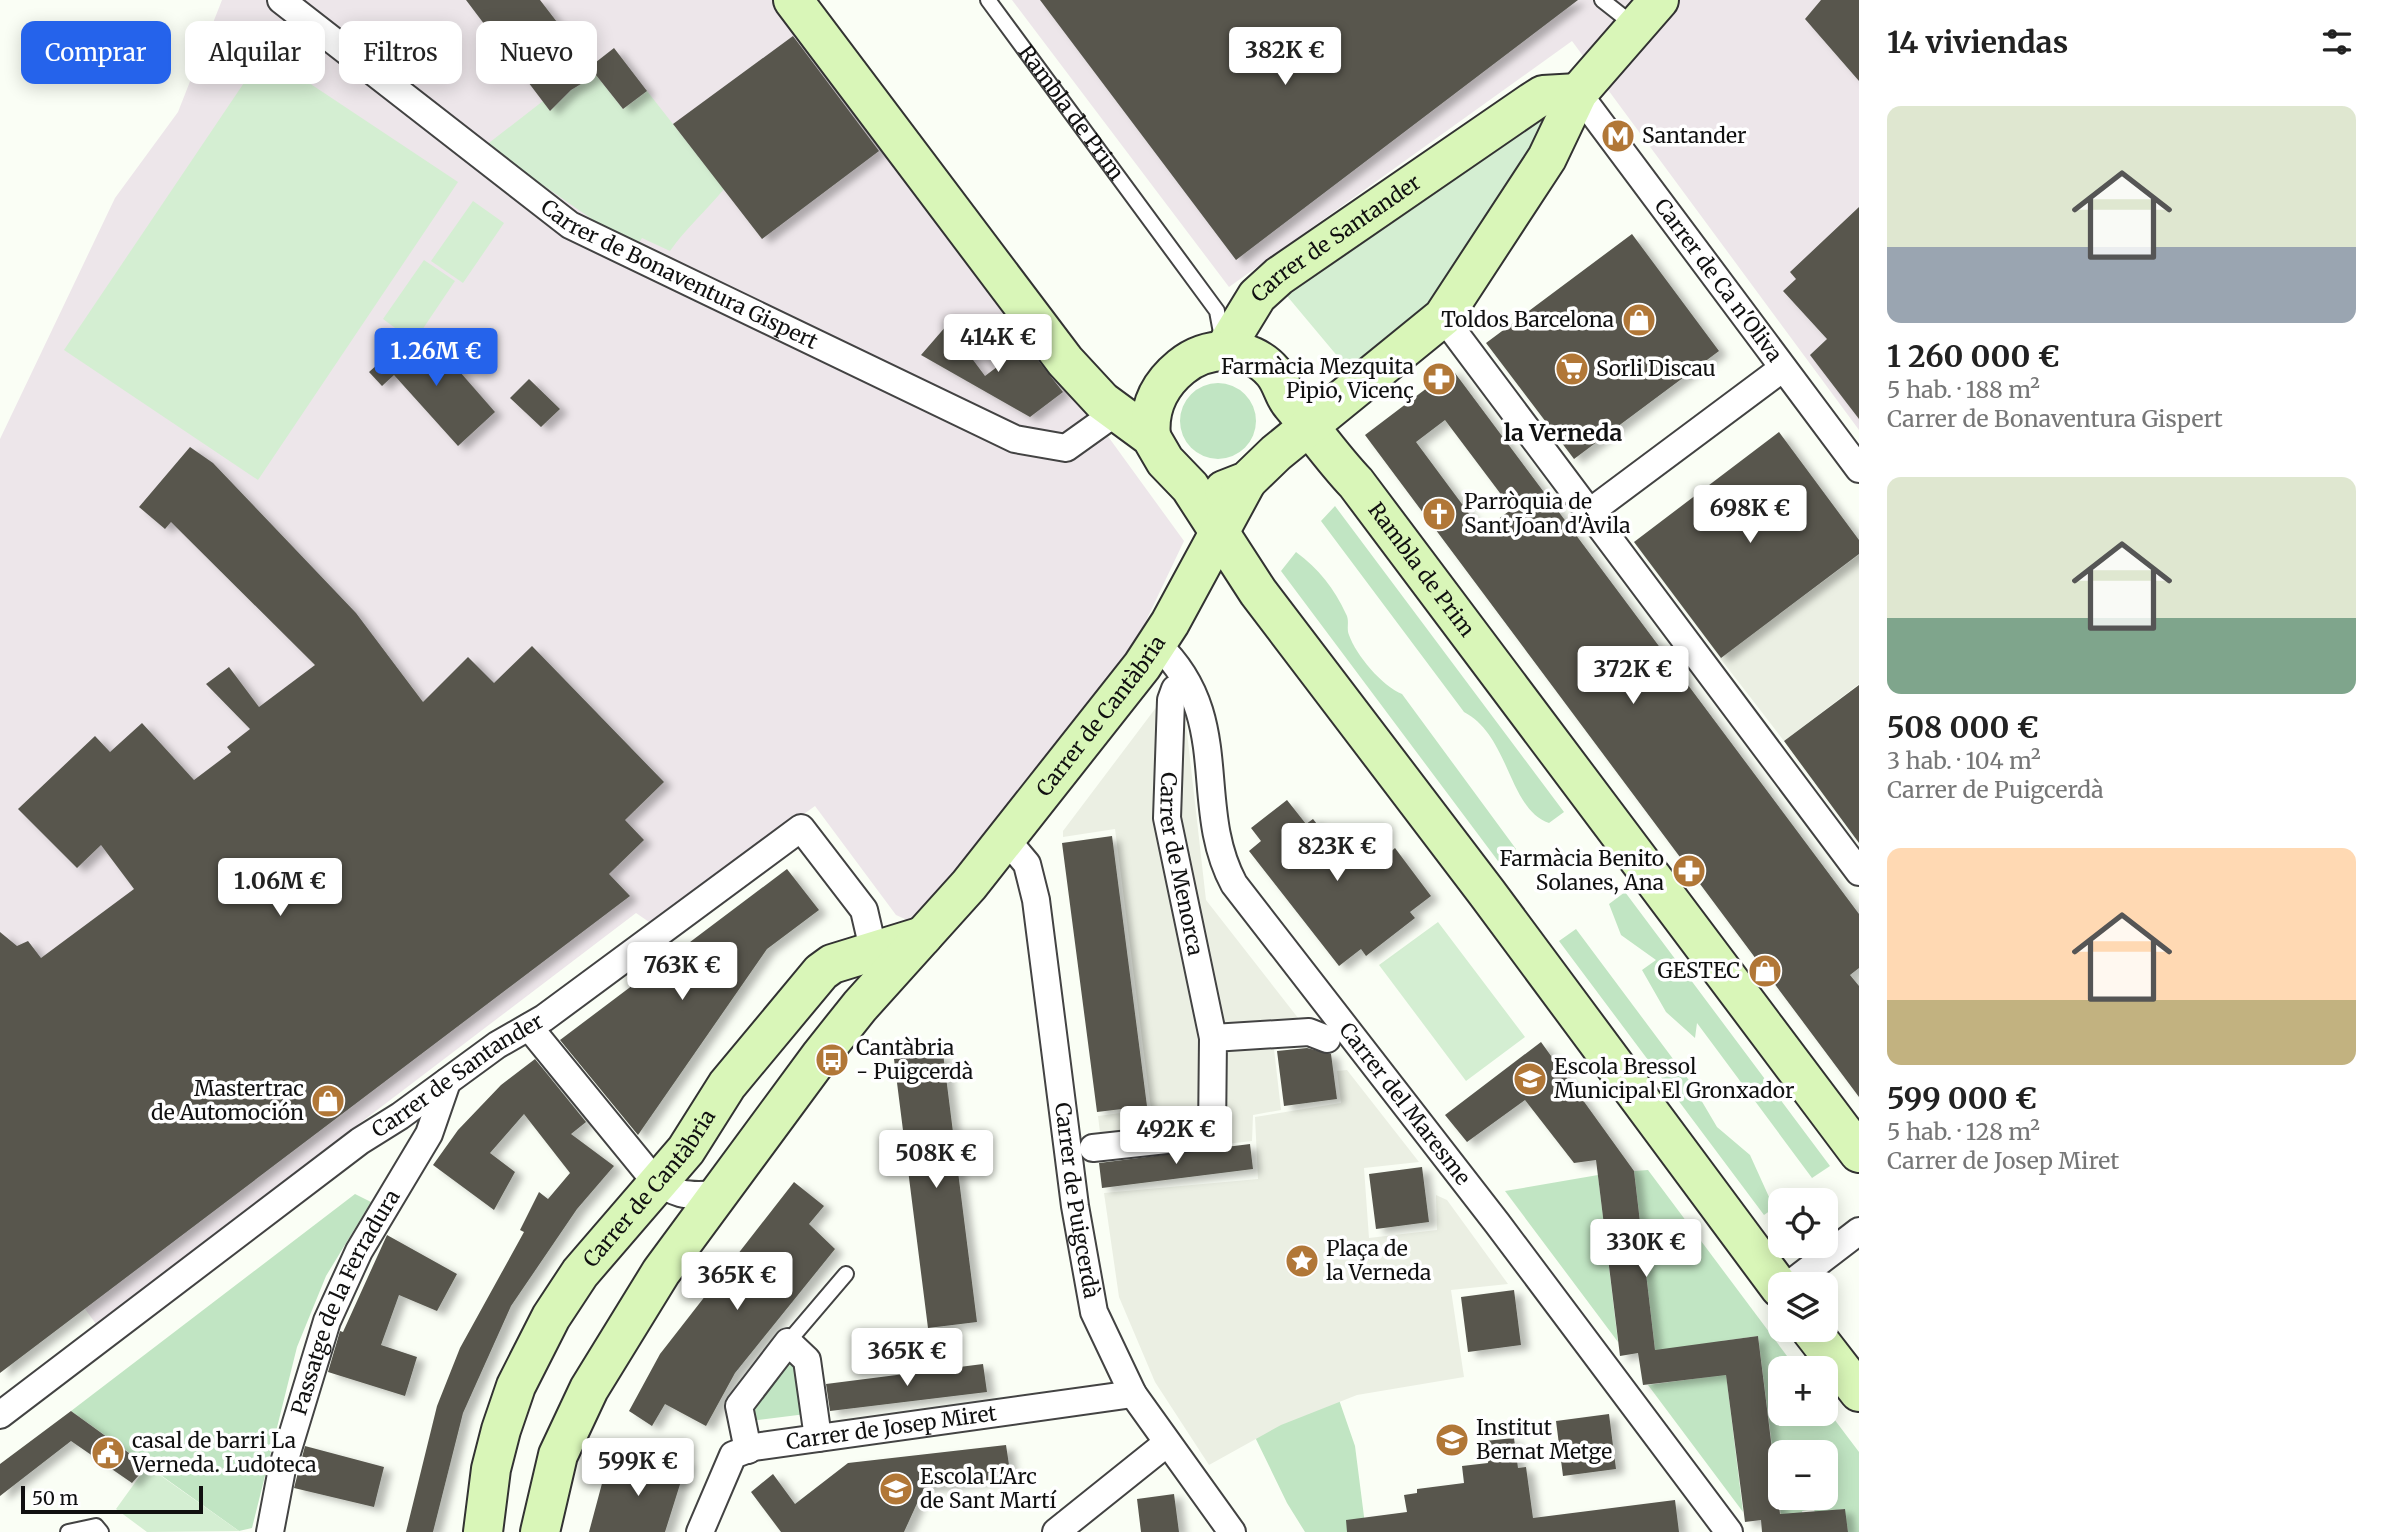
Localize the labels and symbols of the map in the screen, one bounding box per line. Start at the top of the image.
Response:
pin: 382K € [1228,28,1342,87]
street label: Rambla de Prim [1013,40,1130,185]
metro station icon: Santander [1599,117,1637,155]
place label: Santander [1642,122,1746,149]
street label: Carrer de Santander [1245,169,1426,308]
street label: Carrer de Bonaventura Gispert [535,193,822,355]
street label: Carrer de Ca n'Oliva [1649,193,1788,367]
shop icon: Toldos Barcelona [1620,301,1658,339]
place label: Toldos Barcelona [1441,306,1614,333]
pin: 414K € [941,314,1055,374]
pin: 1.26M € [371,328,501,388]
supermarket icon: Sorli Discau [1553,350,1591,388]
place label: Farmàcia Mezquita Pipio, Vicenç [1221,353,1414,404]
place label: Sorli Discau [1596,355,1716,382]
pharmacy icon: Farmàcia Mezquita Pipio, Vicenç [1420,360,1458,398]
district label: la Verneda [1504,418,1623,447]
pin: 698K € [1693,486,1807,545]
place label: Parròquia de Sant Joan d'Àvila [1464,488,1630,539]
church icon: Parròquia de Sant Joan d'Àvila [1420,495,1458,533]
street label: Rambla de Prim [1362,497,1481,642]
street label: Carrer de Cantàbria [1030,630,1171,802]
pin: 372K € [1576,646,1690,706]
street label: Carrer de Menorca [1154,772,1209,958]
pin: 823K € [1280,824,1394,883]
place label: Farmàcia Benito Solanes, Ana [1500,845,1664,896]
pharmacy icon: Farmàcia Benito Solanes, Ana [1670,852,1708,890]
pin: 1.06M € [215,858,345,918]
pin: 763K € [625,942,739,1002]
shop icon: GESTEC [1746,952,1784,990]
place label: GESTEC [1658,957,1740,984]
street label: Carrer de Santander [367,1007,548,1143]
street label: Carrer del Maresme [1334,1017,1477,1190]
place label: Cantàbria - Puigcerdà [856,1034,973,1085]
bus stop icon: Cantàbria - Puigcerdà [813,1041,851,1079]
place label: Escola Bressol Municipal El Gronxador [1554,1053,1794,1104]
school or university icon: Escola Bressol Municipal El Gronxador [1511,1060,1549,1098]
place label: Mastertrac de Automoción [151,1075,304,1126]
shop icon: Mastertrac de Automoción [309,1082,347,1120]
street label: Carrer de Puigcerdà [1049,1101,1105,1301]
street label: Carrer de Cantàbria [577,1104,721,1273]
pin: 492K € [1119,1106,1233,1166]
pin: 508K € [879,1130,993,1190]
street label: Passatge de la Ferradura [285,1185,406,1418]
pin: 330K € [1589,1220,1703,1279]
place label: Plaça de la Verneda [1326,1235,1431,1286]
place icon: Plaça de la Verneda [1283,1242,1321,1280]
pin: 365K € [680,1252,794,1312]
pin: 365K € [850,1328,964,1388]
street label: Carrer de Josep Miret [784,1399,998,1455]
place label: Institut Bernat Metge [1476,1414,1612,1465]
school or university icon: Institut Bernat Metge [1433,1421,1471,1459]
place label: casal de barri La Verneda. Ludoteca [131,1427,317,1478]
public building icon: casal de barri La Verneda. Ludoteca [89,1434,127,1472]
pin: 599K € [581,1438,695,1498]
place label: Escola L'Arc de Sant Martí [920,1463,1058,1514]
school or university icon: Escola L'Arc de Sant Martí [877,1470,915,1508]
scale bar [21,1483,203,1515]

